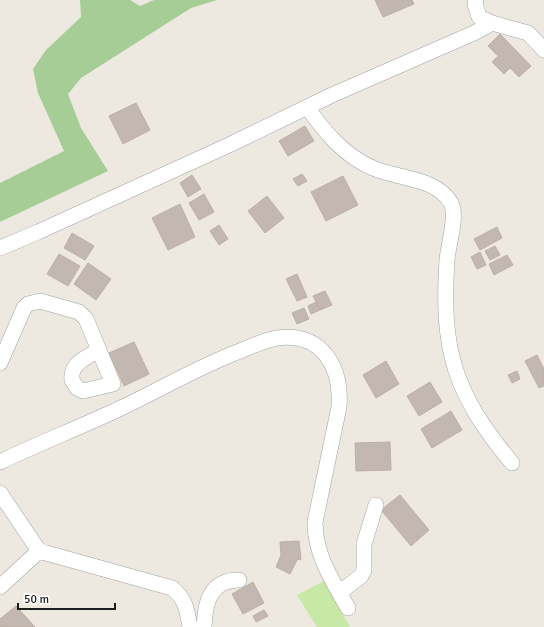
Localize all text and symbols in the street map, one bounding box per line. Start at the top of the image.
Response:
scale bar [18,585,115,611]
text: 50 m [24,592,49,607]

